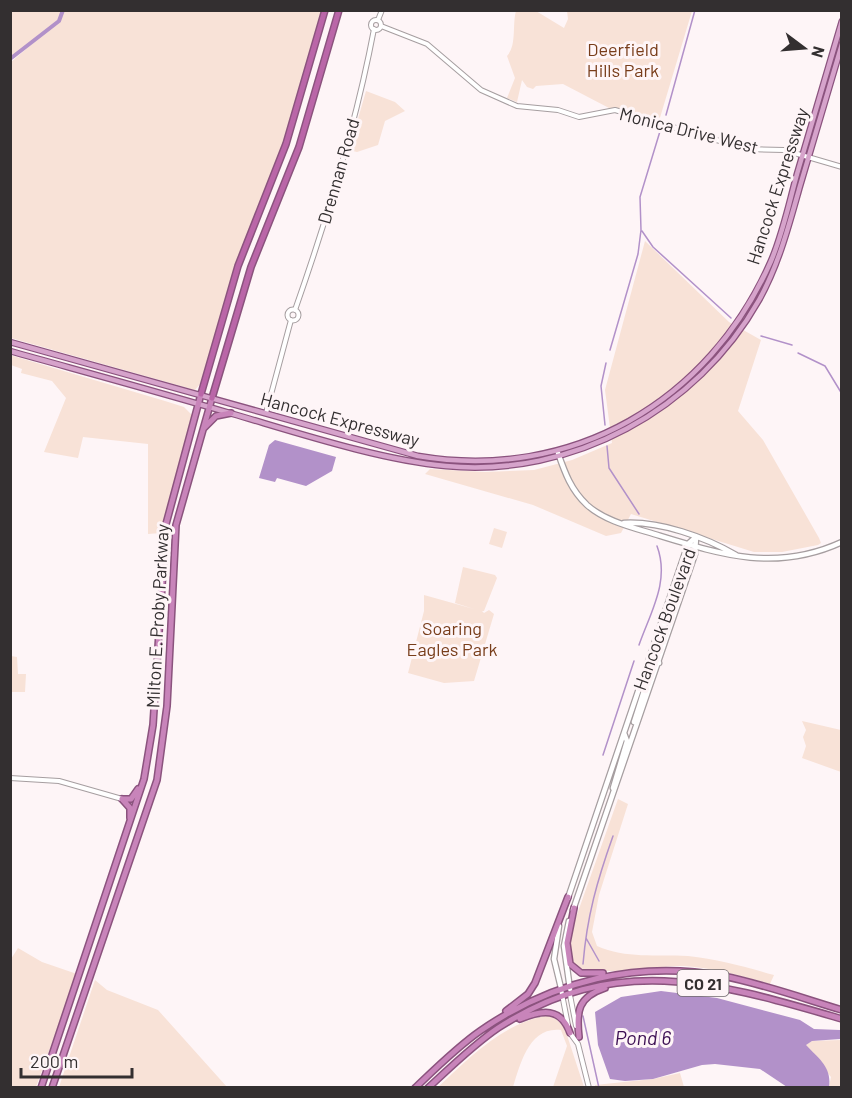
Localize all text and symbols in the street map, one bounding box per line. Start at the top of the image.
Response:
north arrow [774,18,834,78]
park label: Deerfield Hills Park [587,38,659,81]
text: N [808,45,829,60]
street label: Monica Drive West [617,102,761,158]
street label: Hancock Expressway [741,105,813,267]
street label: Drennan Road [312,116,364,226]
street label: Hancock Expressway [258,387,422,451]
street label: Milton E. Proby Parkway [141,523,173,709]
street label: Hancock Boulevard [628,545,700,693]
park label: Soaring Eagles Park [407,617,497,660]
road number: CO 21 [678,970,728,996]
water label: Pond 6 [615,1025,671,1049]
scale bar [21,1041,132,1079]
text: 200 m [30,1050,78,1072]

